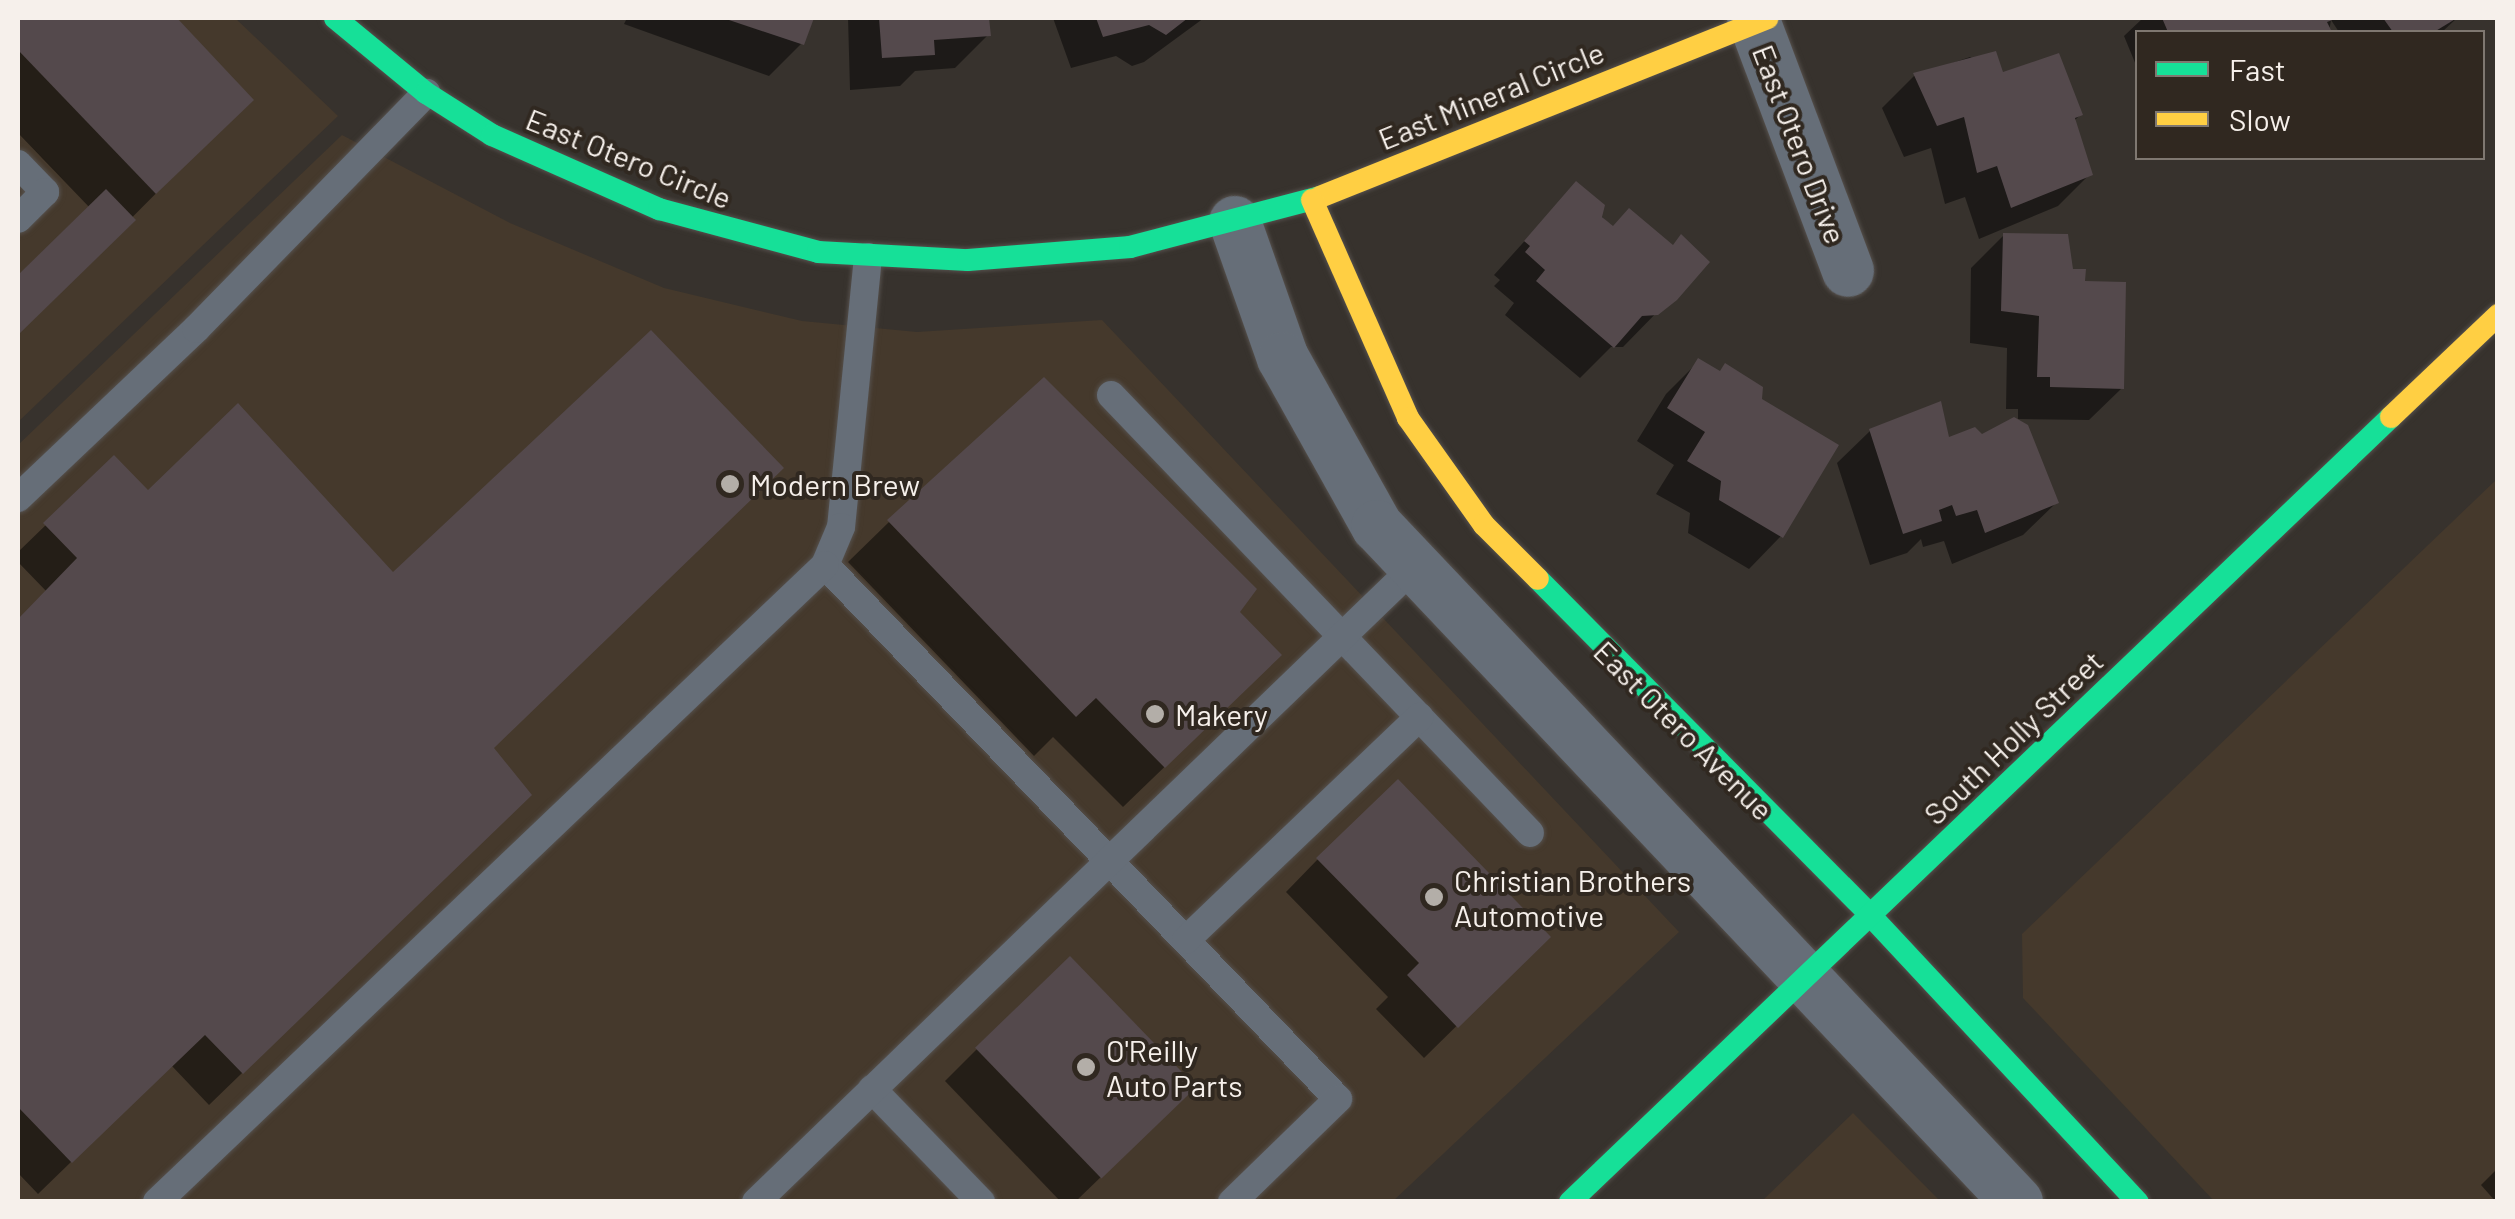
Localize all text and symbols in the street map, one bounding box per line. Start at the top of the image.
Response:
legend [2135,30,2485,160]
street label: East Mineral Circle [1373,33,1609,157]
street label: East Otero Drive [1746,40,1854,248]
text: Fast [2229,51,2286,87]
street label: East Otero Circle [521,100,737,216]
text: Slow [2229,101,2291,137]
place label: Modern Brew [750,466,920,502]
marker: Modern Brew [719,473,741,495]
street label: East Otero Avenue [1587,633,1781,827]
street label: South Holly Street [1916,643,2110,831]
place label: Makery [1175,696,1268,732]
marker: Makery [1144,703,1166,725]
place label: Christian Brothers Automotive [1454,862,1691,932]
marker: Christian Brothers Automotive [1423,886,1445,908]
place label: O'Reilly Auto Parts [1106,1032,1243,1102]
marker: O'Reilly Auto Parts [1075,1056,1097,1078]

